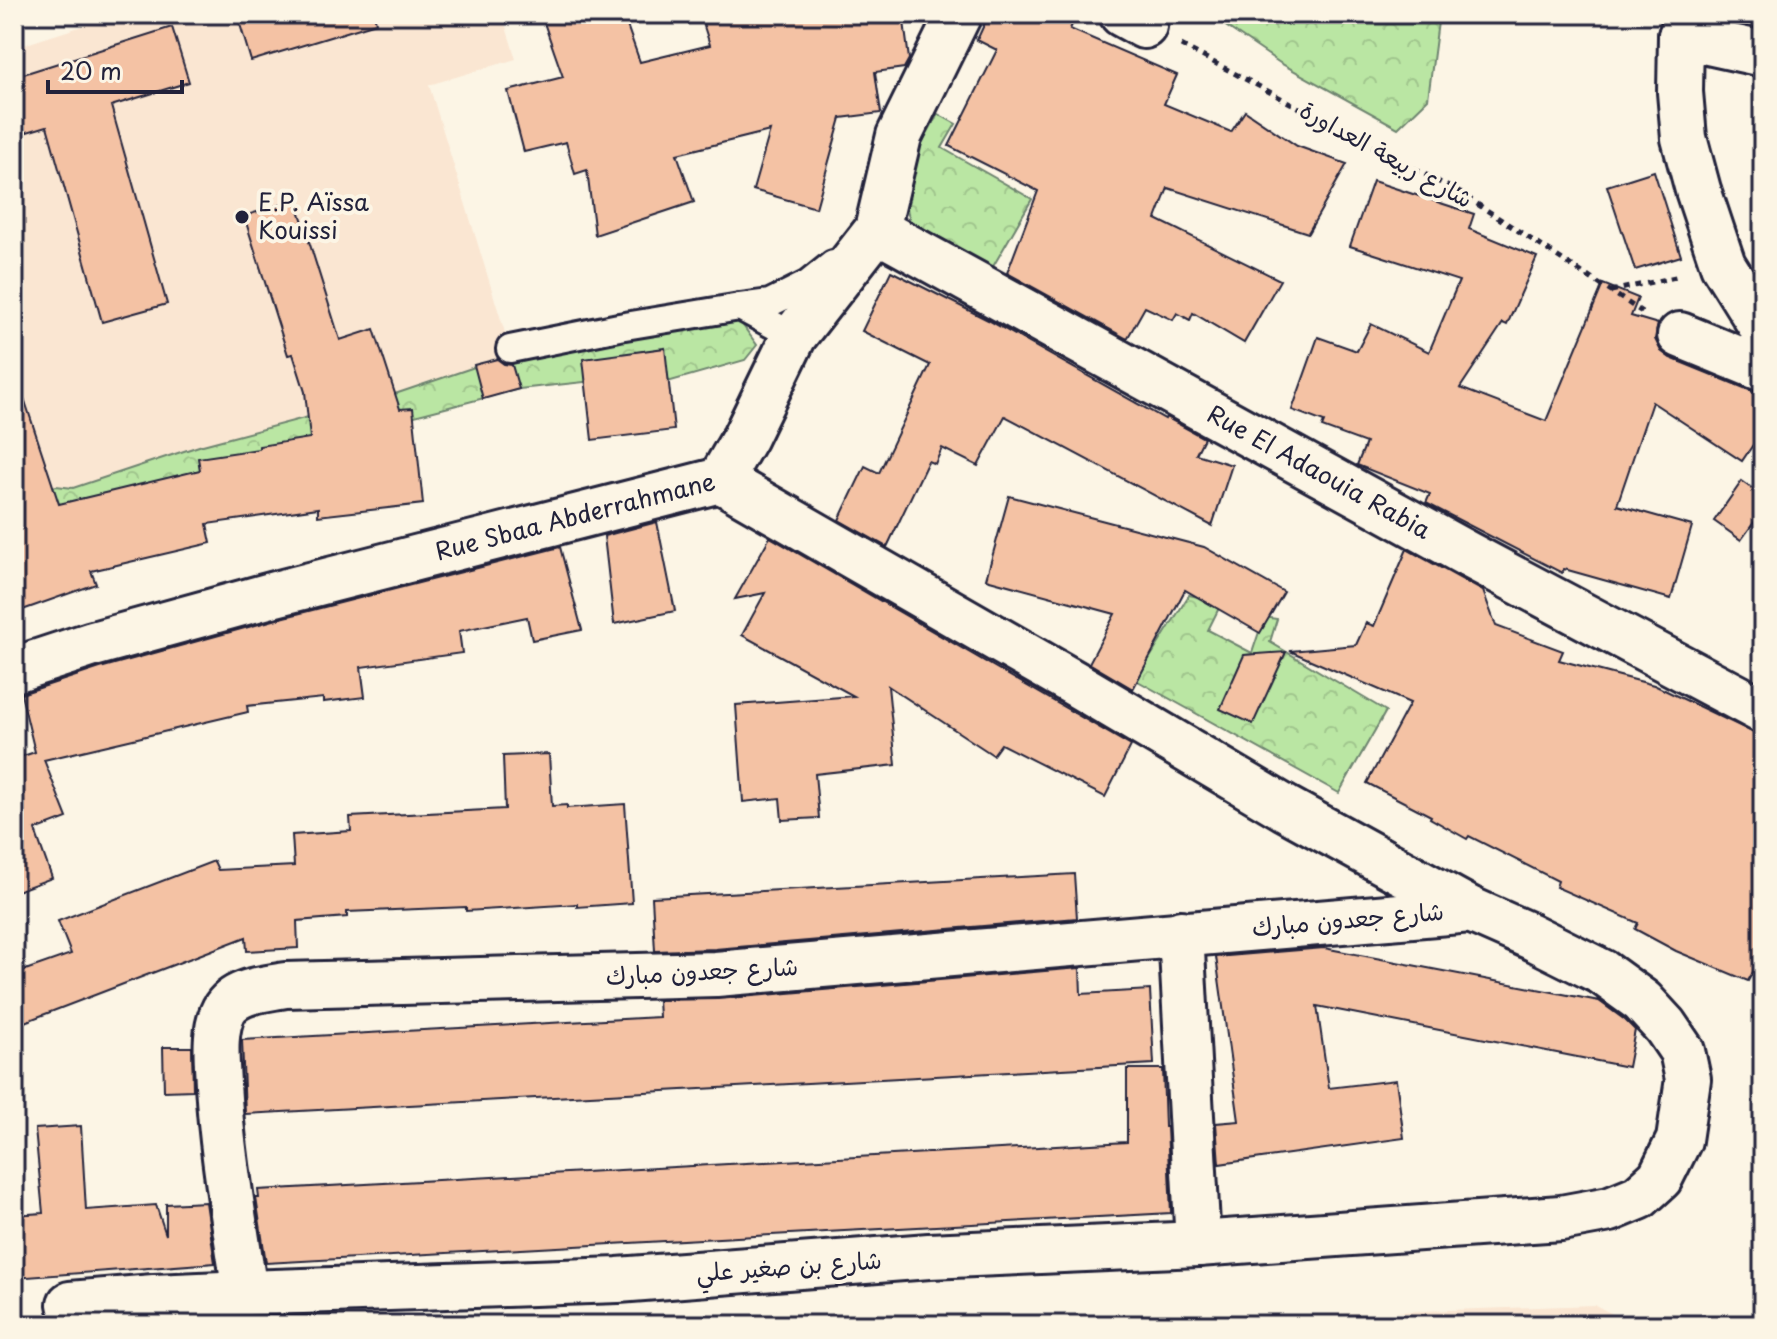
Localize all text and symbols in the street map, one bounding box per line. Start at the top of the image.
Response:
scale bar [48,44,182,94]
text: 20 m [60,52,122,88]
street label: شارع ربيعة العداورة [1293,91,1480,217]
place label: E.P. Aïssa Kouissi [258,183,369,247]
marker: E.P. Aïssa Kouissi [233,208,251,226]
street label: Rue El Adaouia Rabia [1201,395,1438,547]
street label: Rue Sbaa Abderrahmane [431,462,719,568]
street label: شارع جعدون مبارك [1250,892,1445,945]
street label: شارع جعدون مبارك [605,947,799,994]
street label: شارع بن صغير علي [695,1241,883,1294]

